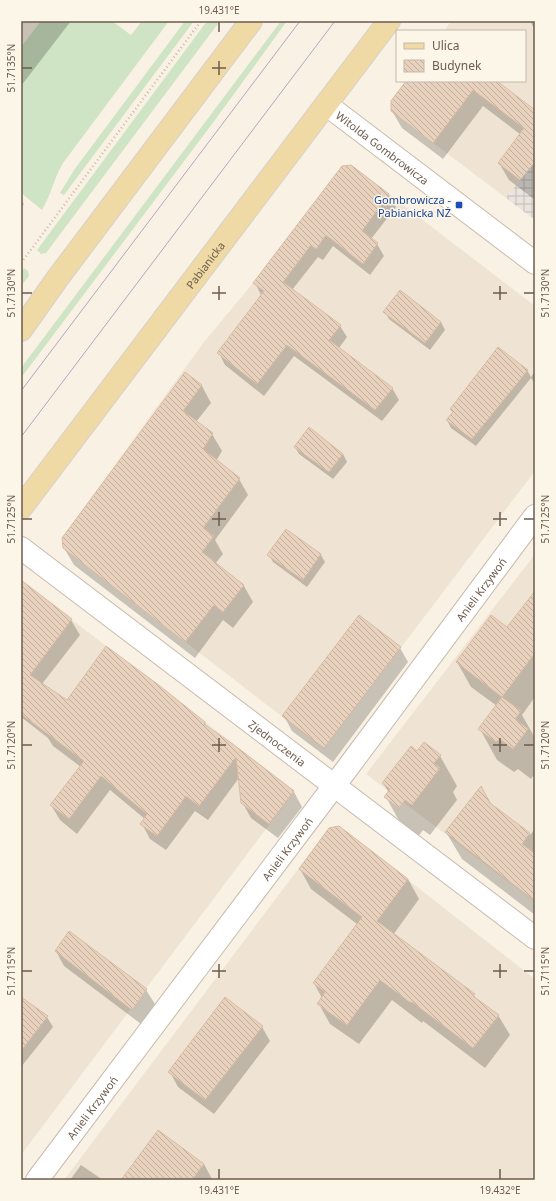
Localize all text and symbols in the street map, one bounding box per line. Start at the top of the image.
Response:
text: 19.431°E [198,3,240,17]
legend [396,30,526,82]
text: Ulica [432,37,459,54]
text: 51.7135°N [4,44,18,92]
text: Budynek [432,57,482,74]
street label: Witolda Gombrowicza [333,107,432,187]
place label: Gombrowicza - Pabianicka NŻ [374,192,451,220]
marker: Gombrowicza - Pabianicka NŻ [454,200,464,210]
street label: Pabianicka [182,238,228,291]
text: 51.7130°N [4,269,18,317]
text: 51.7130°N [538,269,552,317]
text: 51.7125°N [4,495,18,543]
text: 51.7125°N [538,495,552,543]
street label: Anieli Krzywoń [452,554,509,624]
street label: Zjednoczenia [246,716,309,769]
text: 51.7120°N [4,721,18,769]
text: 51.7120°N [538,721,552,769]
street label: Anieli Krzywoń [258,814,316,883]
text: 51.7115°N [4,947,18,995]
text: 51.7115°N [538,947,552,995]
street label: Anieli Krzywoń [63,1073,121,1142]
text: 19.431°E [198,1183,240,1197]
text: 19.432°E [479,1183,521,1197]

